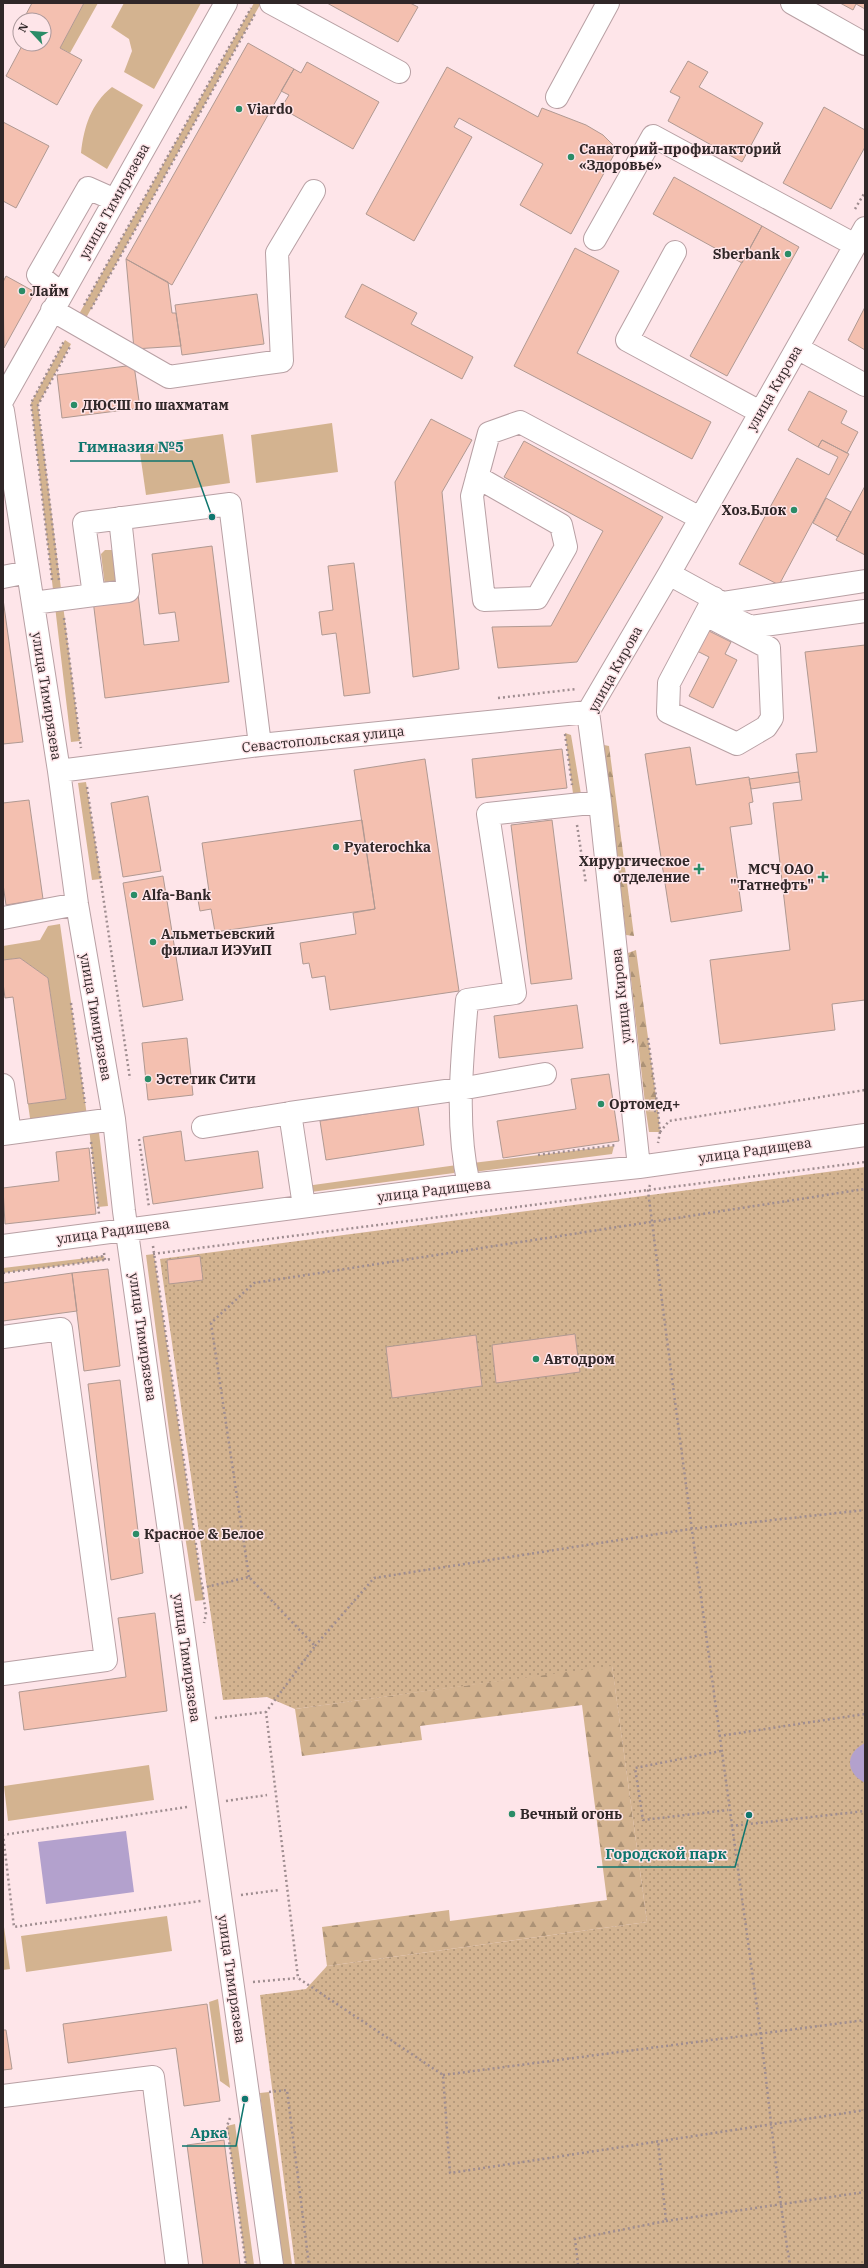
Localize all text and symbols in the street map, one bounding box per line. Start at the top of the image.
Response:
north arrow [12,12,52,52]
text: N [15,20,31,35]
place label: Viardo [247,100,293,118]
marker: Viardo [234,104,244,114]
street label: улица Тимирязева [75,140,153,262]
place label: Санаторий-профилакторий «Здоровье» [579,140,782,174]
marker: Санаторий-профилакторий «Здоровье» [566,152,576,162]
place label: Sberbank [713,245,780,263]
marker: Sberbank [783,249,793,259]
place label: Лайм [30,282,69,300]
marker: Лайм [17,286,27,296]
street label: улица Кирова [742,342,806,434]
place label: ДЮСШ по шахматам [82,396,229,414]
marker: ДЮСШ по шахматам [69,400,79,410]
callout: Гимназия №5 [70,434,192,461]
text: Гимназия №5 [78,437,184,456]
place label: Хоз.Блок [722,501,786,519]
marker: Хоз.Блок [789,505,799,515]
street label: улица Кирова [584,622,646,715]
street label: улица Тимирязева [28,631,66,762]
street label: Севастопольская улица [241,721,406,756]
place label: Pyaterochka [344,838,431,856]
marker: Pyaterochka [331,842,341,852]
place label: Хирургическое отделение [579,852,690,886]
place label: МСЧ ОАО "Татнефть" [730,860,814,894]
marker: Хирургическое отделение [693,863,705,875]
marker: МСЧ ОАО "Татнефть" [817,871,829,883]
place label: Alfa-Bank [142,886,211,904]
marker: Alfa-Bank [129,890,139,900]
place label: Альметьевский филиал ИЭУиП [161,925,275,959]
marker: Альметьевский филиал ИЭУиП [148,937,158,947]
street label: улица Кирова [607,947,635,1045]
street label: улица Тимирязева [76,952,116,1083]
place label: Эстетик Сити [156,1070,256,1088]
marker: Эстетик Сити [143,1074,153,1084]
place label: Ортомед+ [609,1095,680,1113]
marker: Ортомед+ [596,1099,606,1109]
street label: улица Радищева [697,1133,813,1167]
street label: улица Радищева [376,1174,492,1206]
street label: улица Радищева [55,1214,171,1248]
street label: улица Тимирязева [125,1272,161,1403]
place label: Автодром [544,1350,615,1368]
marker: Автодром [531,1354,541,1364]
place label: Красное & Белое [144,1525,264,1543]
marker: Красное & Белое [131,1529,141,1539]
street label: улица Тимирязева [169,1593,205,1724]
place label: Вечный огонь [520,1805,622,1823]
marker: Вечный огонь [507,1809,517,1819]
callout: Городской парк [597,1840,735,1867]
text: Городской парк [605,1844,727,1863]
street label: улица Тимирязева [214,1914,250,2045]
callout: Арка [182,2119,236,2146]
text: Арка [190,2123,228,2142]

